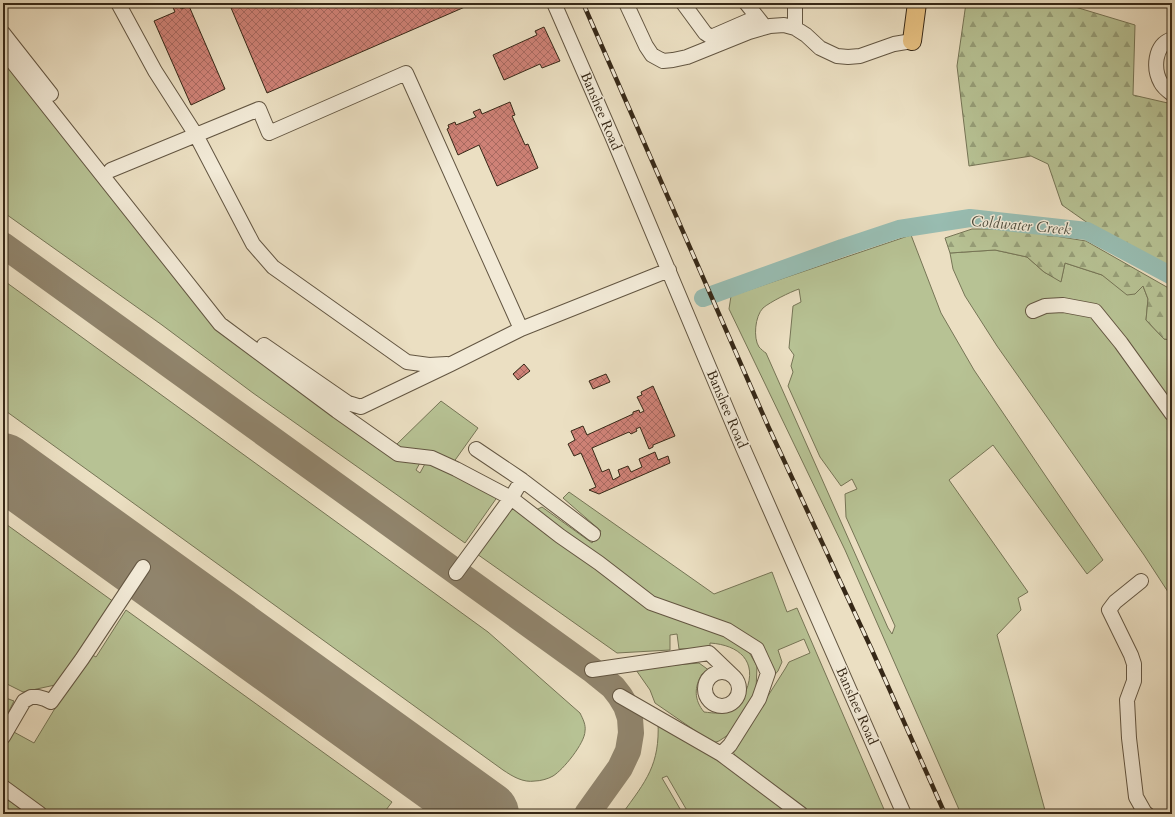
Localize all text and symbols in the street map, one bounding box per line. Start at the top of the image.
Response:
street label: Banshee Road [576,69,626,153]
water label: Coldwater Creek [970,211,1072,239]
street label: Banshee Road [702,367,752,451]
street label: Banshee Road [831,664,883,748]

